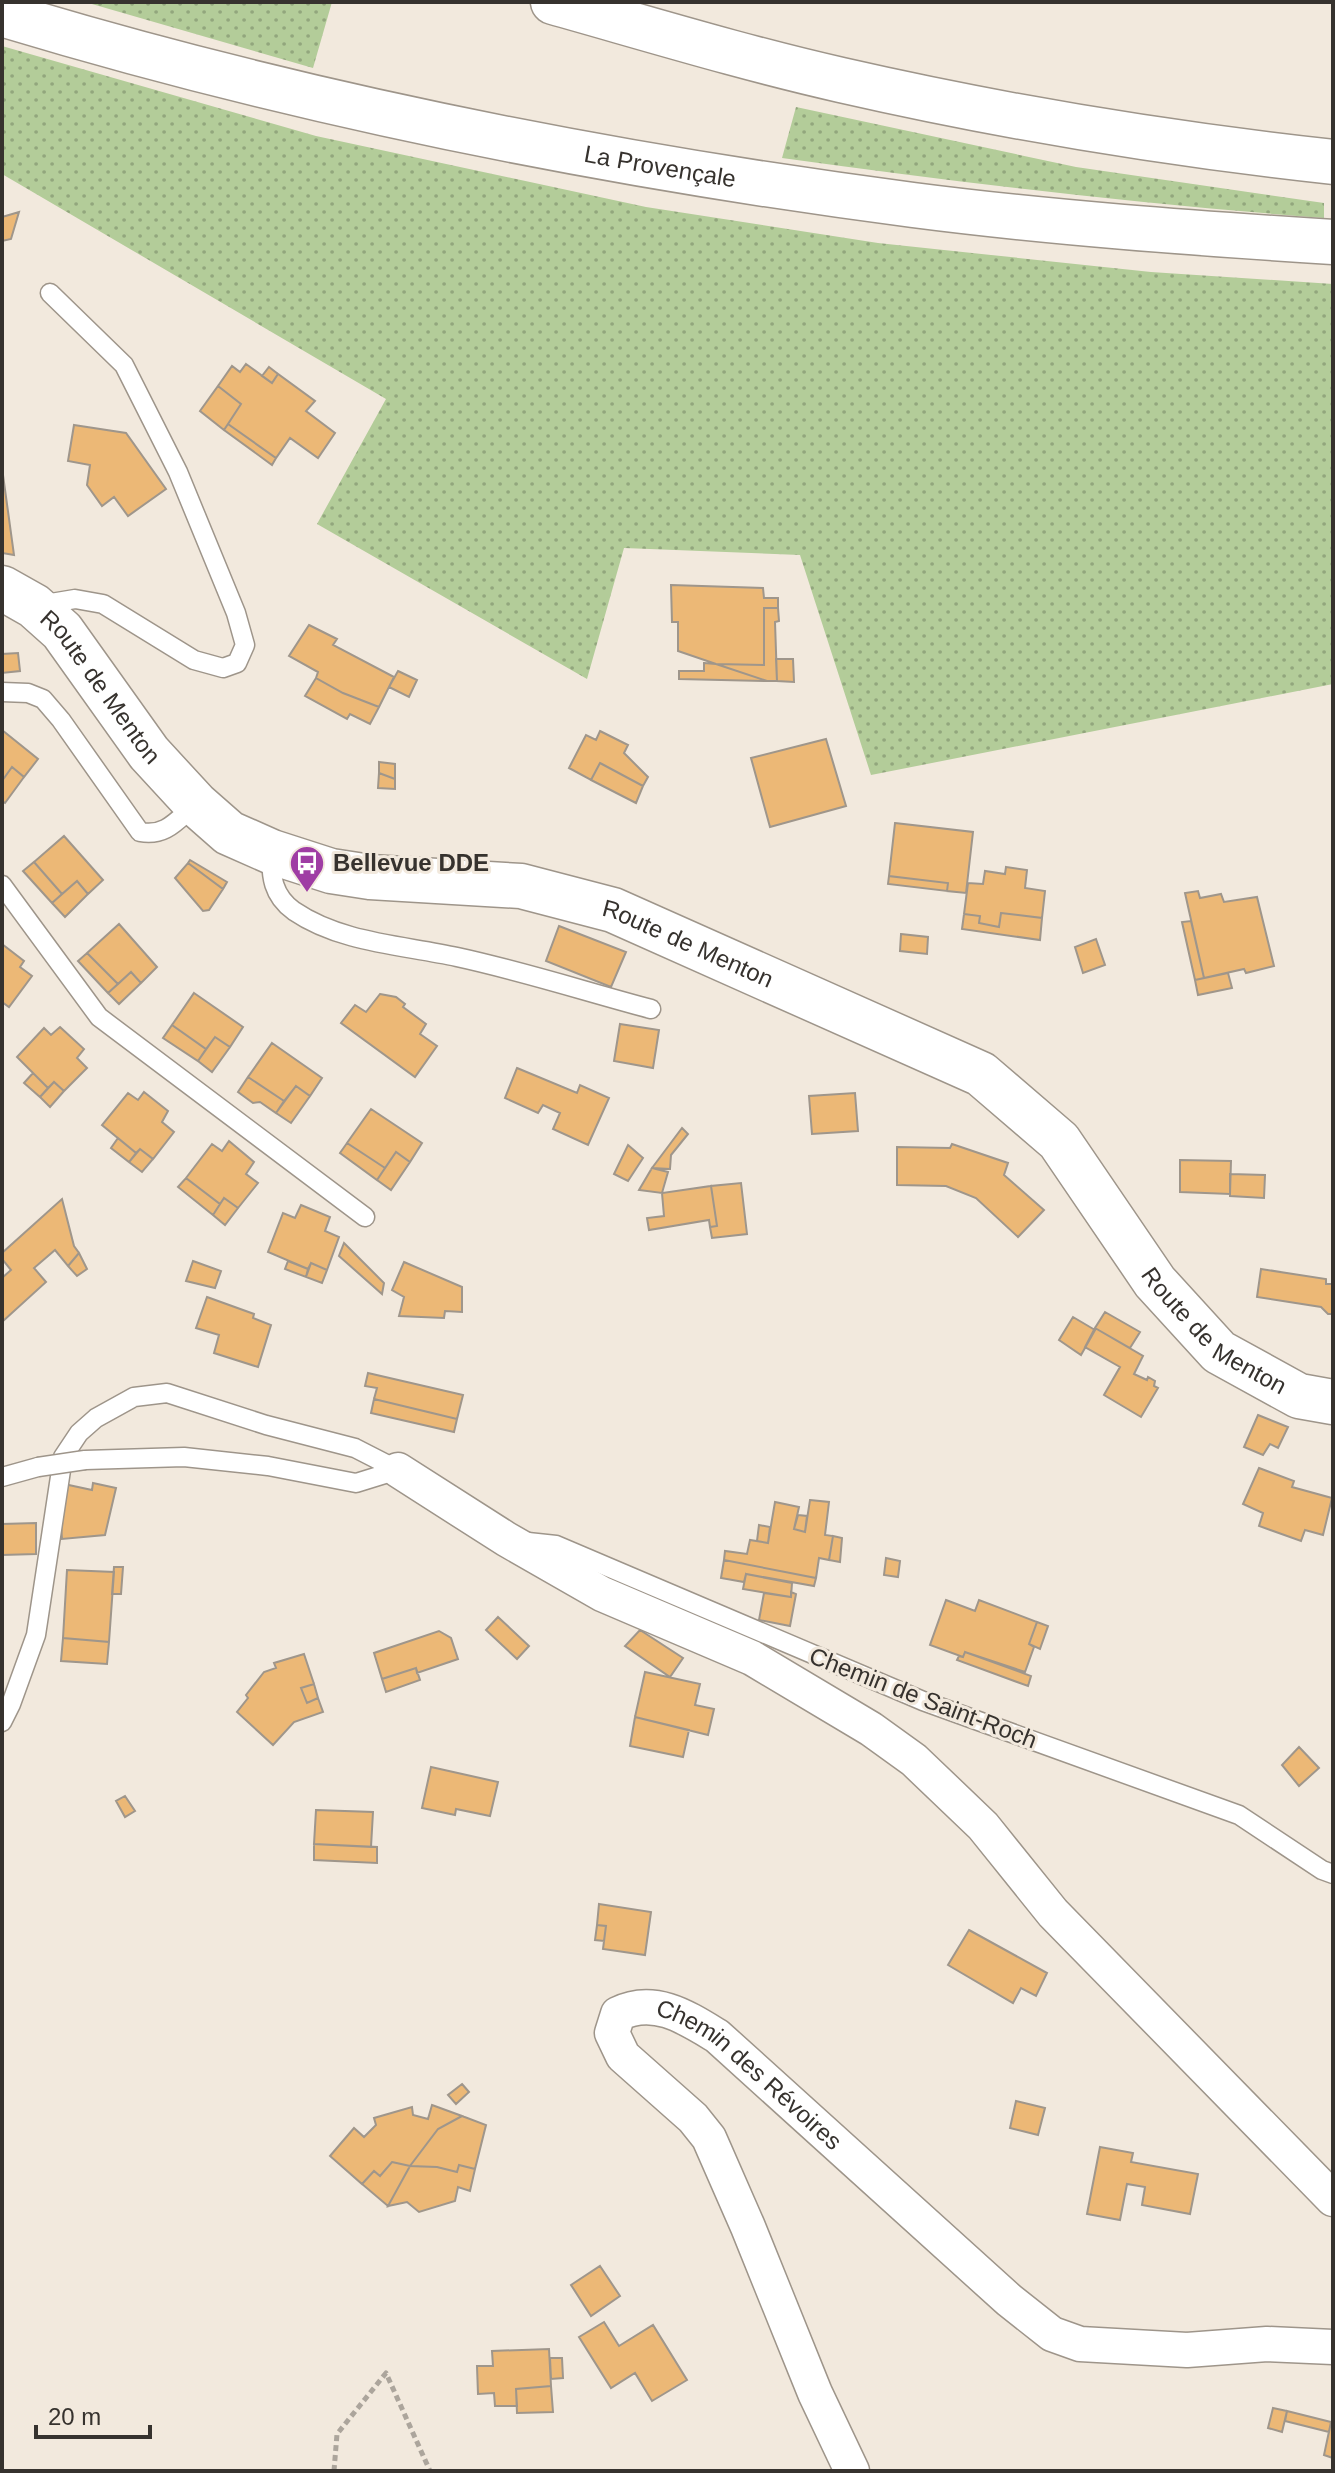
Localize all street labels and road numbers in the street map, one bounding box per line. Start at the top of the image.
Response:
street label: La Provençale [582,140,738,192]
street label: Route de Menton [35,604,166,769]
street label: Route de Menton [600,894,778,993]
street label: Route de Menton [1136,1262,1291,1399]
street label: Chemin de Saint-Roch [806,1642,1041,1753]
street label: Chemin des Révoires [654,1994,847,2155]

